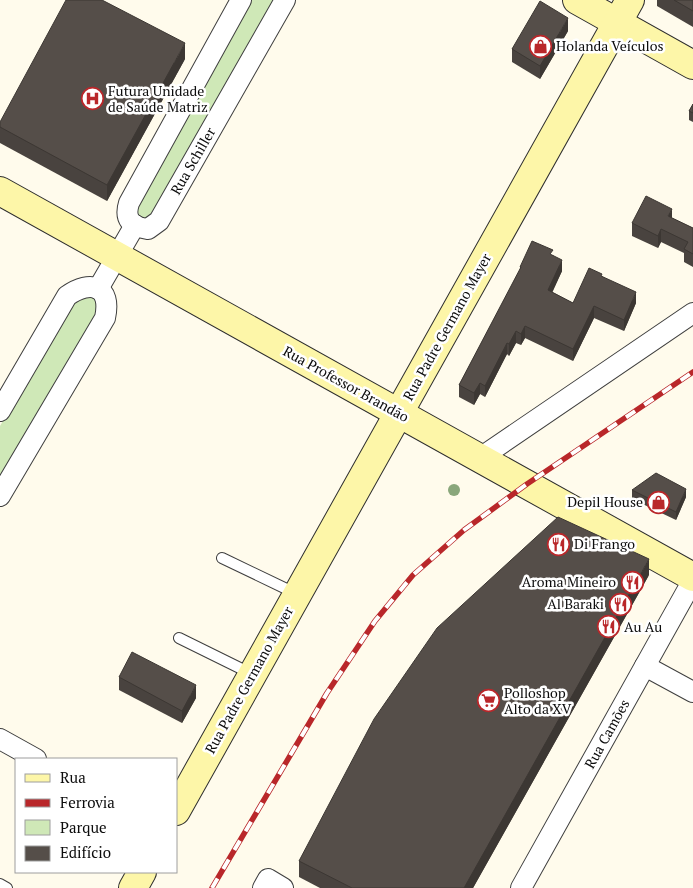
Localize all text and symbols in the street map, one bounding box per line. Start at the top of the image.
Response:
shop icon: Holanda Veículos [528,34,552,58]
place label: Holanda Veículos [556,36,664,55]
place label: Futura Unidade de Saúde Matriz [108,81,208,116]
hospital icon: Futura Unidade de Saúde Matriz [80,87,104,111]
street label: Rua Schiller [166,123,220,198]
street label: Rua Padre Germano Mayer [398,249,495,404]
street label: Rua Professor Brandão [280,341,413,426]
shop icon: Depil House [647,490,671,514]
place label: Depil House [567,492,643,511]
restaurant icon: Di Frango [546,532,570,556]
place label: Di Frango [574,534,635,553]
restaurant icon: Aroma Mineiro [620,570,644,594]
place label: Aroma Mineiro [522,572,616,591]
restaurant icon: Al Baraki [608,592,632,616]
place label: Al Baraki [547,594,604,613]
street label: Rua Padre Germano Mayer [200,602,297,757]
restaurant icon: Au Au [596,615,620,639]
place label: Au Au [624,617,662,636]
place label: Polloshop Alto da XV [504,683,572,718]
supermarket icon: Polloshop Alto da XV [476,689,500,713]
street label: Rua Camões [580,696,633,772]
legend [15,758,178,873]
text: Rua [60,767,86,787]
text: Ferrovia [60,792,115,812]
text: Parque [60,817,107,837]
text: Edifício [60,842,111,862]

